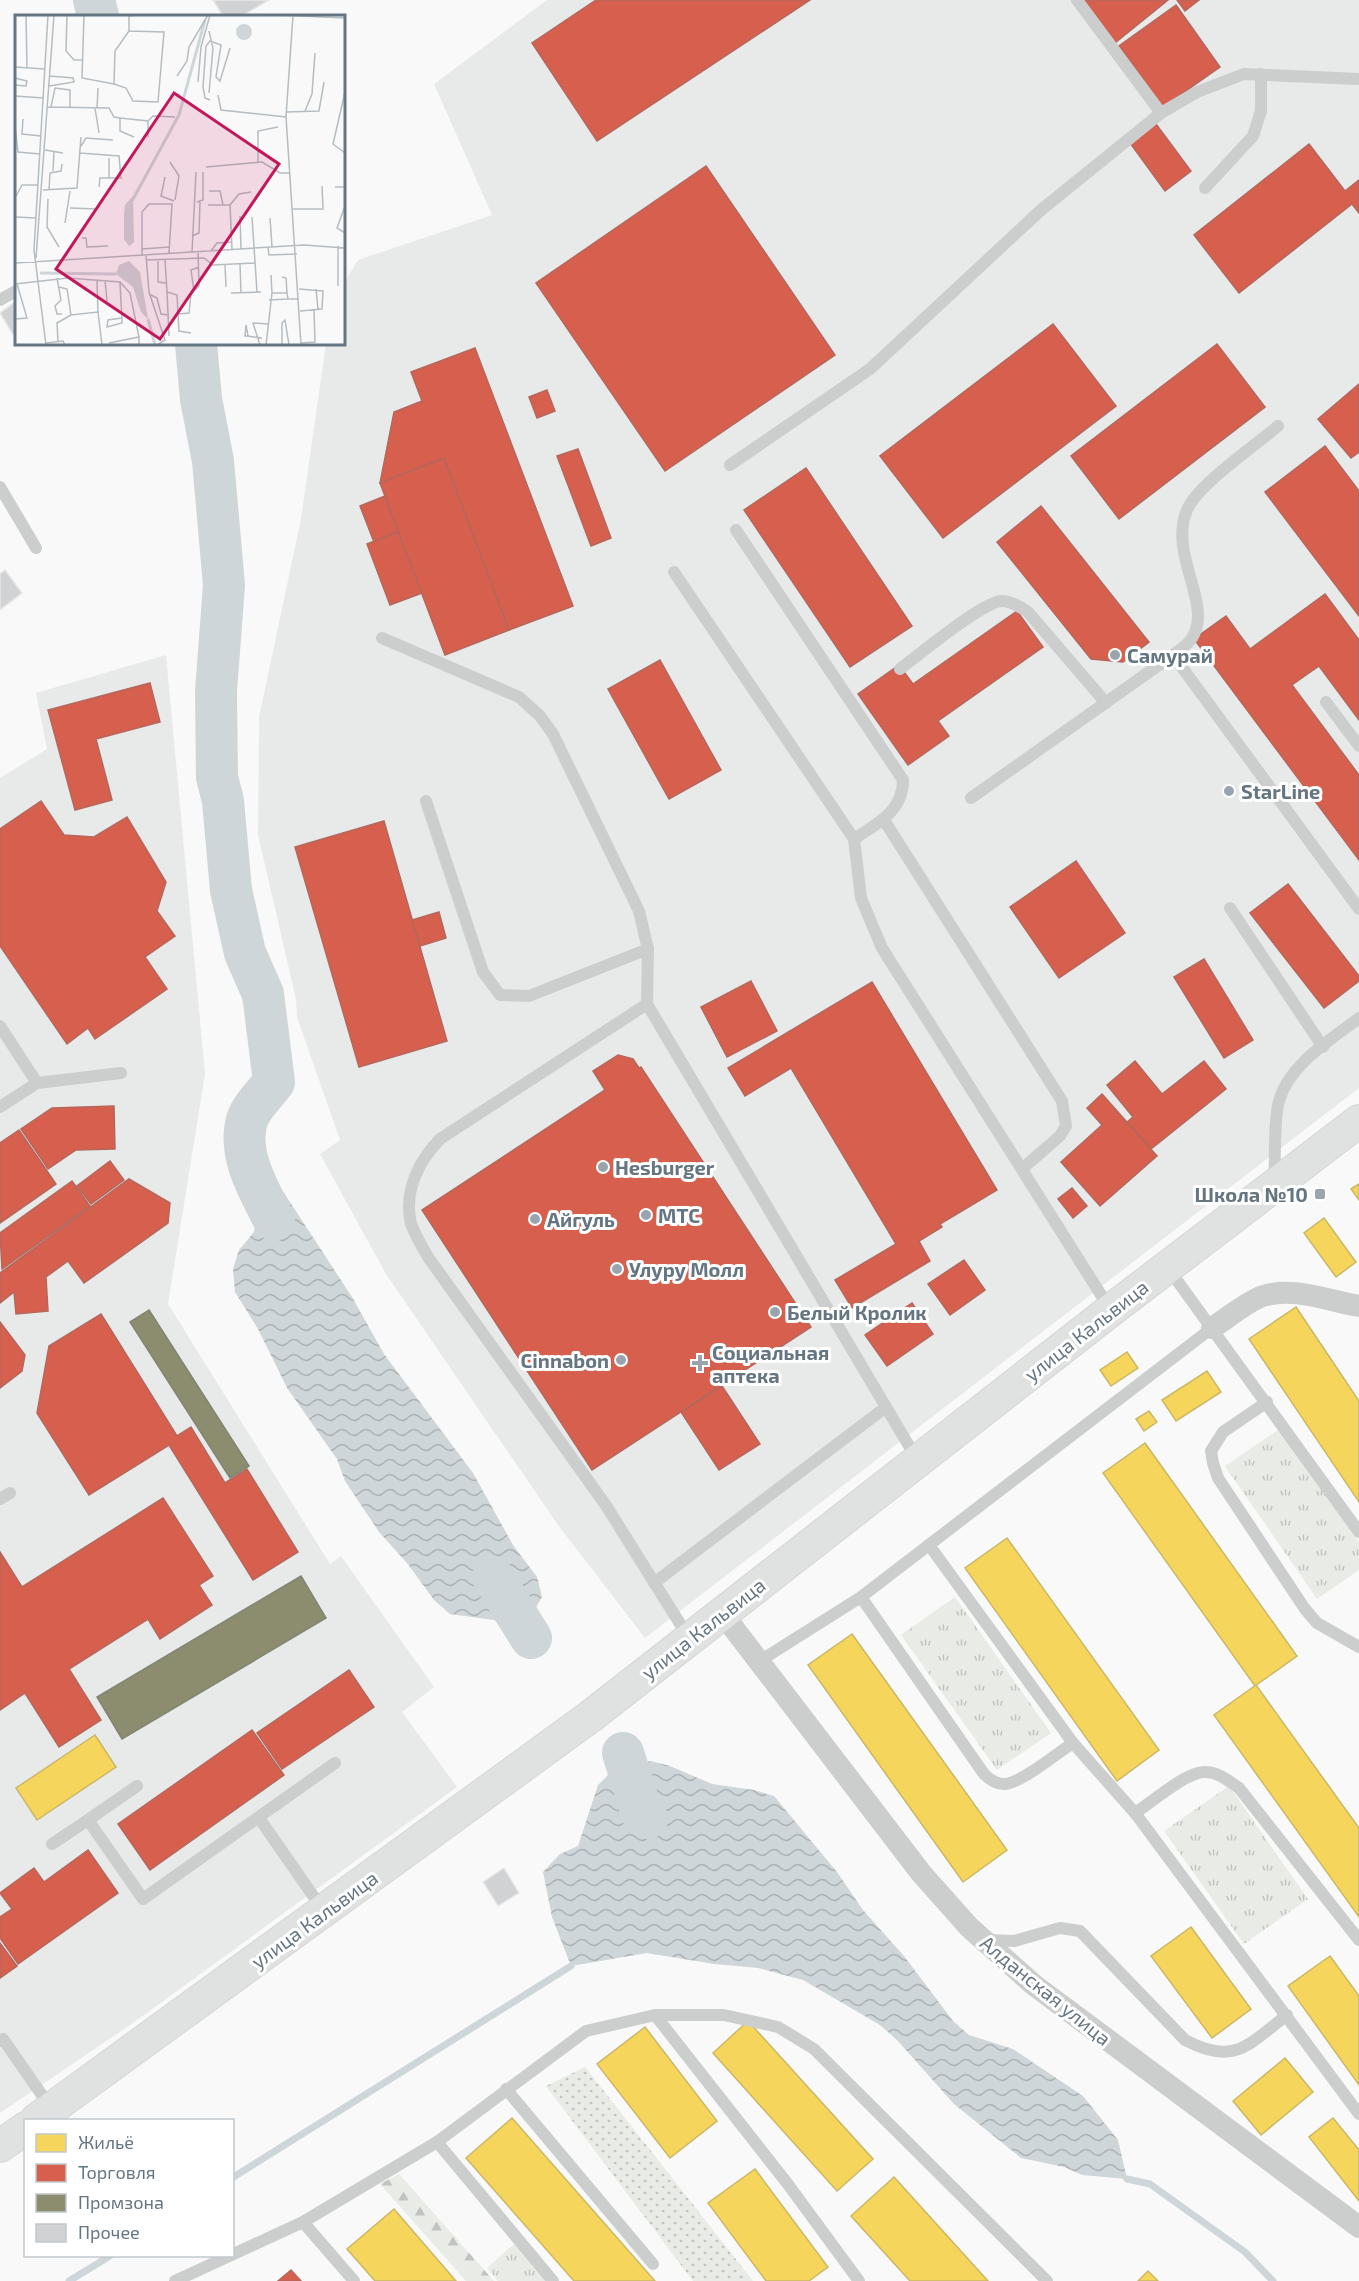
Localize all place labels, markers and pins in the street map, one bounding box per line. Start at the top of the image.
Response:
place label: Самурай [1127,643,1213,667]
marker: Самурай [1108,648,1122,662]
place label: StarLine [1241,779,1320,803]
marker: StarLine [1222,784,1236,798]
place label: Hesburger [615,1155,715,1179]
marker: Hesburger [596,1160,610,1174]
place label: Школа №10 [1195,1182,1308,1206]
marker: Школа №10 [1313,1187,1327,1201]
place label: МТС [658,1203,700,1227]
place label: Айгуль [547,1207,615,1231]
marker: МТС [639,1208,653,1222]
marker: Айгуль [528,1212,542,1226]
place label: Улуру Молл [629,1257,744,1281]
marker: Улуру Молл [610,1262,624,1276]
place label: Белый Кролик [787,1300,927,1324]
marker: Белый Кролик [768,1305,782,1319]
place label: Социальная аптека [712,1340,829,1387]
place label: Cinnabon [521,1348,609,1372]
marker: Cinnabon [614,1353,628,1367]
marker: Социальная аптека [693,1356,707,1370]

